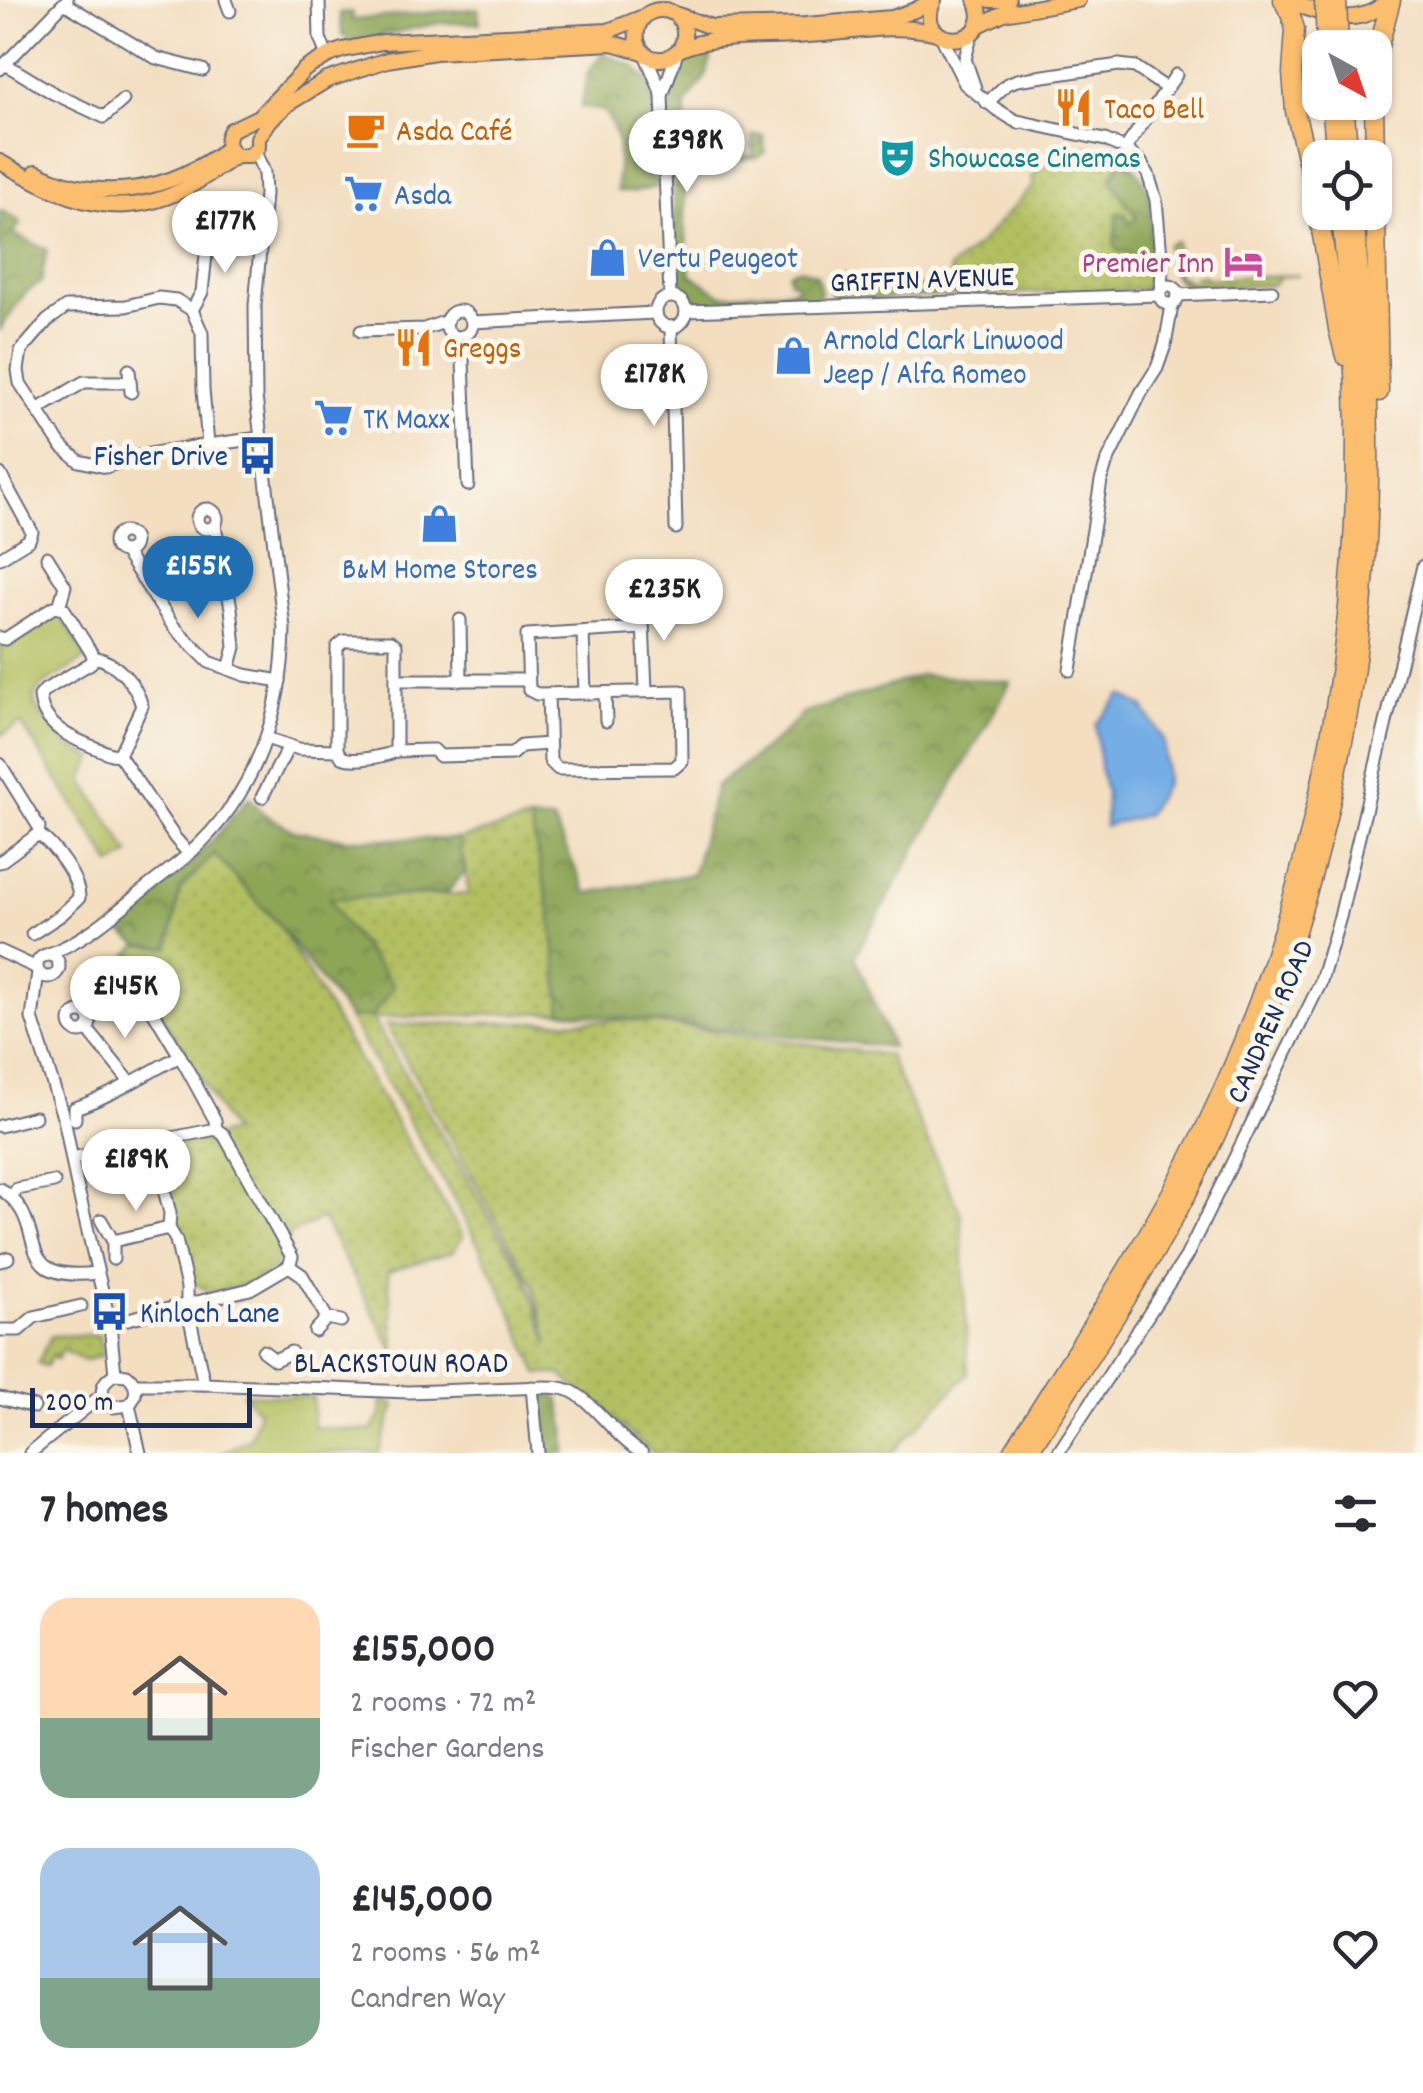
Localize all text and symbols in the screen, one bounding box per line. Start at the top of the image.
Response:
north arrow [1302,30,1392,120]
map controls [1302,30,1392,230]
restaurant icon: Taco Bell [1053,87,1095,129]
place label: Taco Bell [1104,91,1204,134]
cafe icon: Asda Café [345,109,387,151]
pin: £398K [617,110,757,195]
place label: Asda Café [396,113,512,156]
text: £398K [651,119,723,165]
theatre icon: Showcase Cinemas [877,136,919,178]
place label: Showcase Cinemas [928,140,1141,183]
button: locate [1302,140,1392,230]
supermarket icon: Asda [343,173,385,215]
place label: Asda [394,177,452,220]
pin: £177K [155,191,295,276]
text: £177K [194,200,256,246]
shop icon: Vertu Peugeot [587,236,629,278]
place label: Vertu Peugeot [638,240,798,283]
hotel icon: Premier Inn [1223,241,1265,283]
place label: Premier Inn [1082,245,1214,288]
street label: GRIFFIN AVENUE [829,258,1015,307]
place label: Arnold Clark Linwood Jeep / Alfa Romeo [823,322,1064,399]
restaurant icon: Greggs [392,326,434,368]
place label: Greggs [443,330,521,373]
shop icon: Arnold Clark Linwood Jeep / Alfa Romeo [772,335,814,377]
pin: £178K [584,344,724,429]
text: £178K [623,353,685,399]
supermarket icon: TK Maxx [312,397,354,439]
place label: TK Maxx [363,401,450,444]
bus stop icon: Fisher Drive [237,434,279,476]
place label: Fisher Drive [94,438,228,481]
shop icon: B&M Home Stores [419,503,461,545]
pin: £155K [128,536,268,621]
text: £155K [164,545,232,591]
place label: B&M Home Stores [342,551,538,594]
pin: £235K [594,559,734,644]
text: £235K [627,568,701,614]
street label: CANDREN ROAD [1218,934,1328,1112]
pin: £145K [55,956,195,1041]
text: £145K [92,965,158,1011]
pin: £189K [66,1129,206,1214]
text: £189K [103,1138,169,1184]
bus stop icon: Kinloch Lane [89,1291,131,1333]
place label: Kinloch Lane [140,1295,280,1338]
street label: BLACKSTOUN ROAD [294,1345,508,1388]
scale bar [30,1383,252,1428]
text: 200 m [45,1385,113,1425]
text: 7 homes [40,1483,169,1543]
icon: filters [1328,1486,1383,1541]
text: £155,000 [350,1622,496,1682]
icon: home [120,1638,240,1758]
icon: heart [1328,1671,1383,1726]
text: 2 rooms · 72 m² [350,1682,536,1728]
text: Fischer Gardens [350,1728,545,1774]
text: £145,000 [350,1872,494,1932]
icon: home [120,1888,240,2008]
icon: heart [1328,1921,1383,1976]
text: 2 rooms · 56 m² [350,1932,541,1978]
text: Candren Way [350,1978,505,2024]

